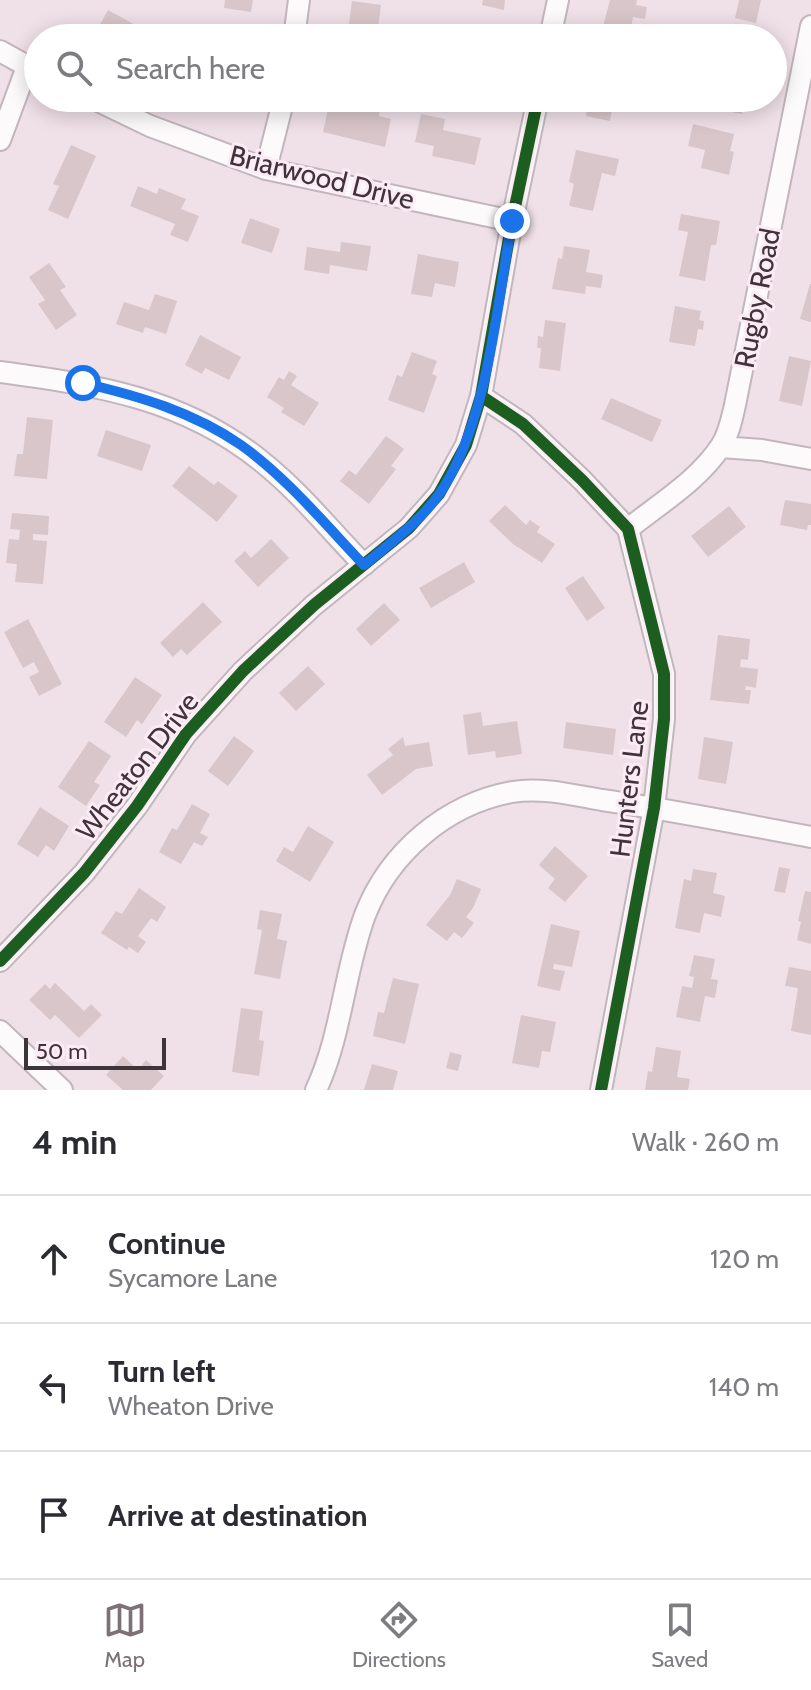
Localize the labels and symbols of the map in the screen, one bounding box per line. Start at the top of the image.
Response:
street label: Briarwood Drive [226,138,418,216]
route end [494,203,530,239]
street label: Rugby Road [727,225,787,371]
route start [65,365,101,401]
street label: Wheaton Drive [69,685,205,847]
street label: Hunters Lane [603,699,655,859]
scale bar [24,1034,166,1070]

